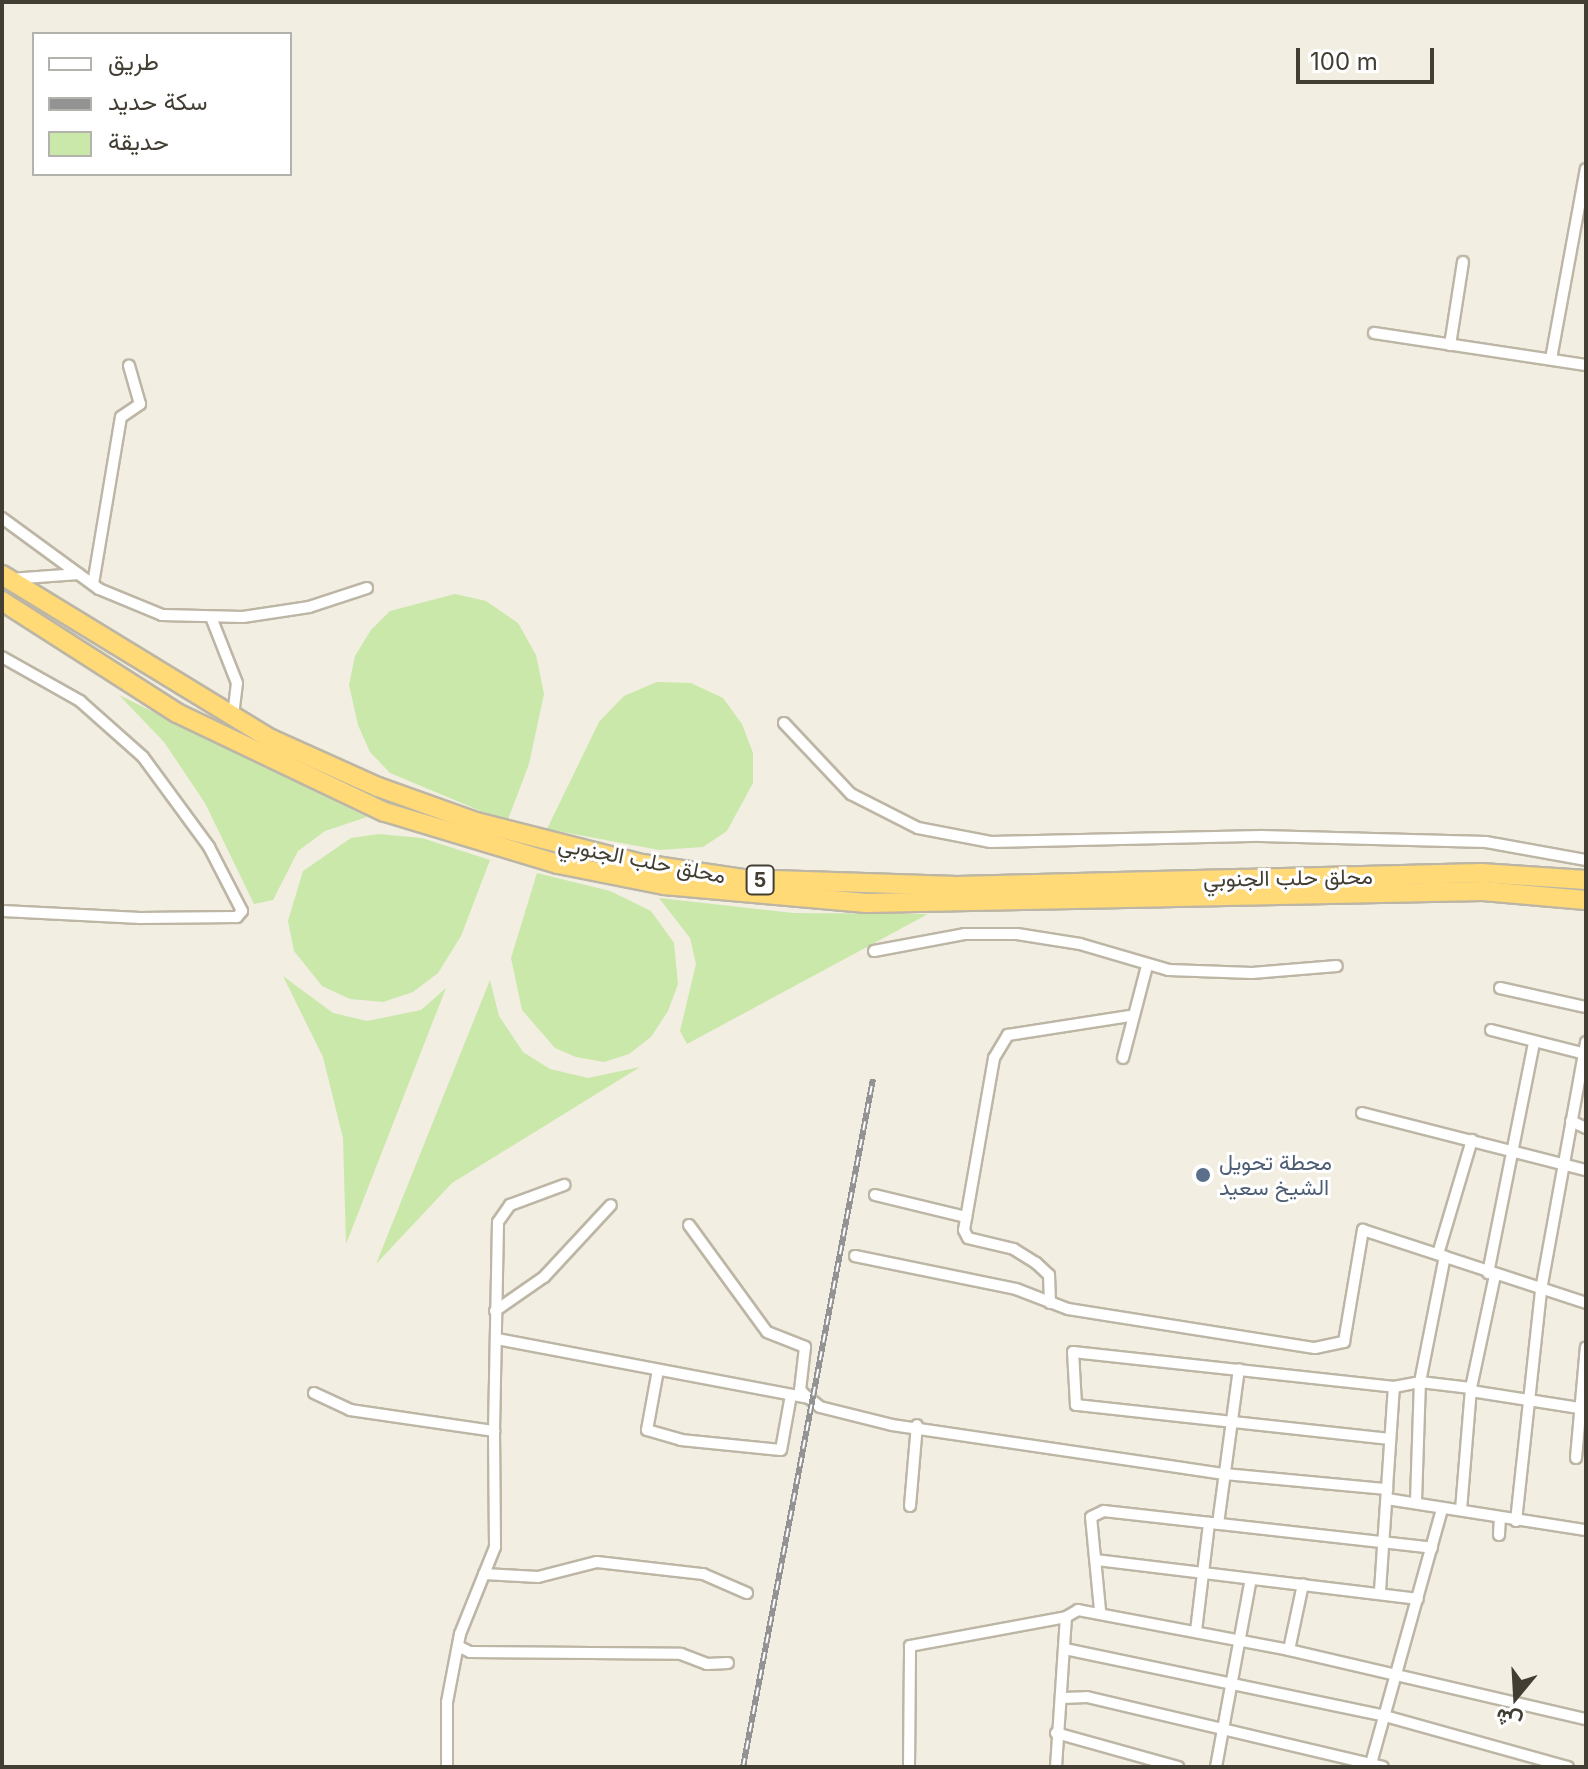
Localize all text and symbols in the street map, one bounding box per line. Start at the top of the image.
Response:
legend [32,32,292,176]
scale bar [1300,32,1438,82]
text: طريق [108,47,159,76]
text: 100 m [1310,47,1378,76]
text: سكة حديد [108,87,207,116]
text: حديقة [108,127,169,156]
street label: محلق حلب الجنوبي [556,831,728,889]
street label: محلق حلب الجنوبي [1203,863,1373,893]
road number: 5 [744,864,776,896]
place label: محطة تحويل الشيخ سعيد [1219,1149,1332,1200]
marker: محطة تحويل الشيخ سعيد [1194,1166,1212,1184]
north arrow [1476,1657,1556,1737]
text: ش [1492,1703,1525,1736]

